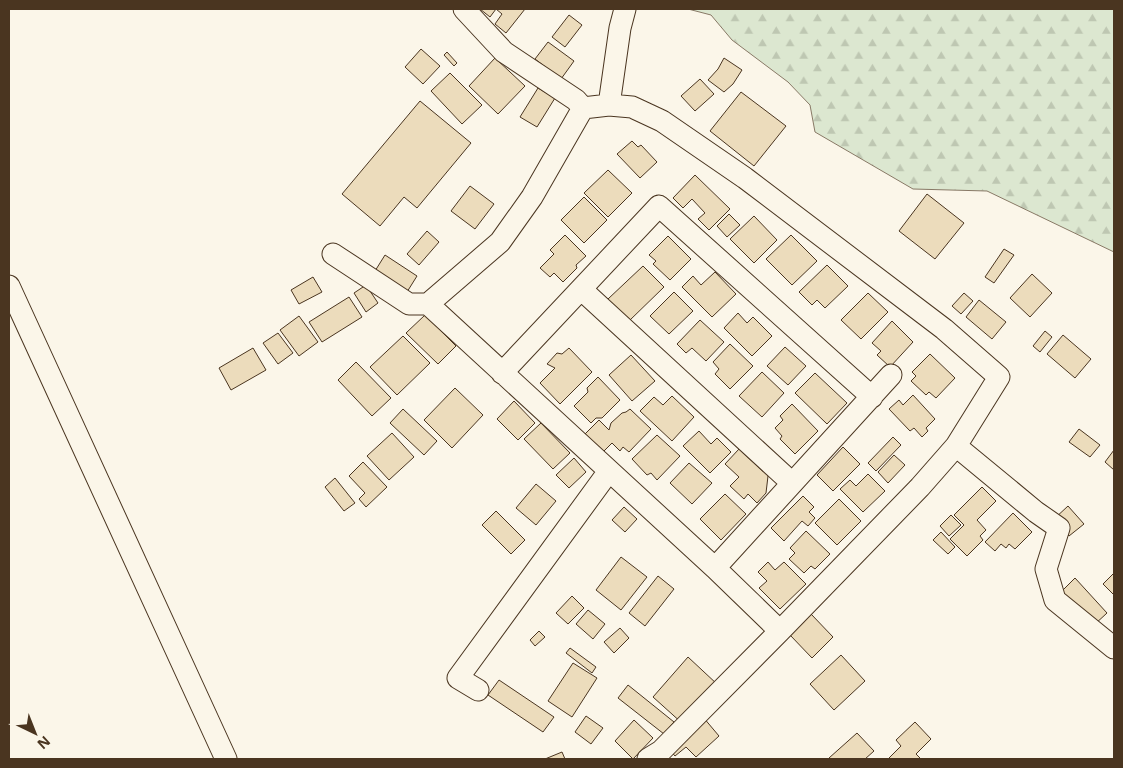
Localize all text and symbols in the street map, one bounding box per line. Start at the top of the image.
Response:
north arrow [10,708,60,758]
text: N [34,732,55,754]

